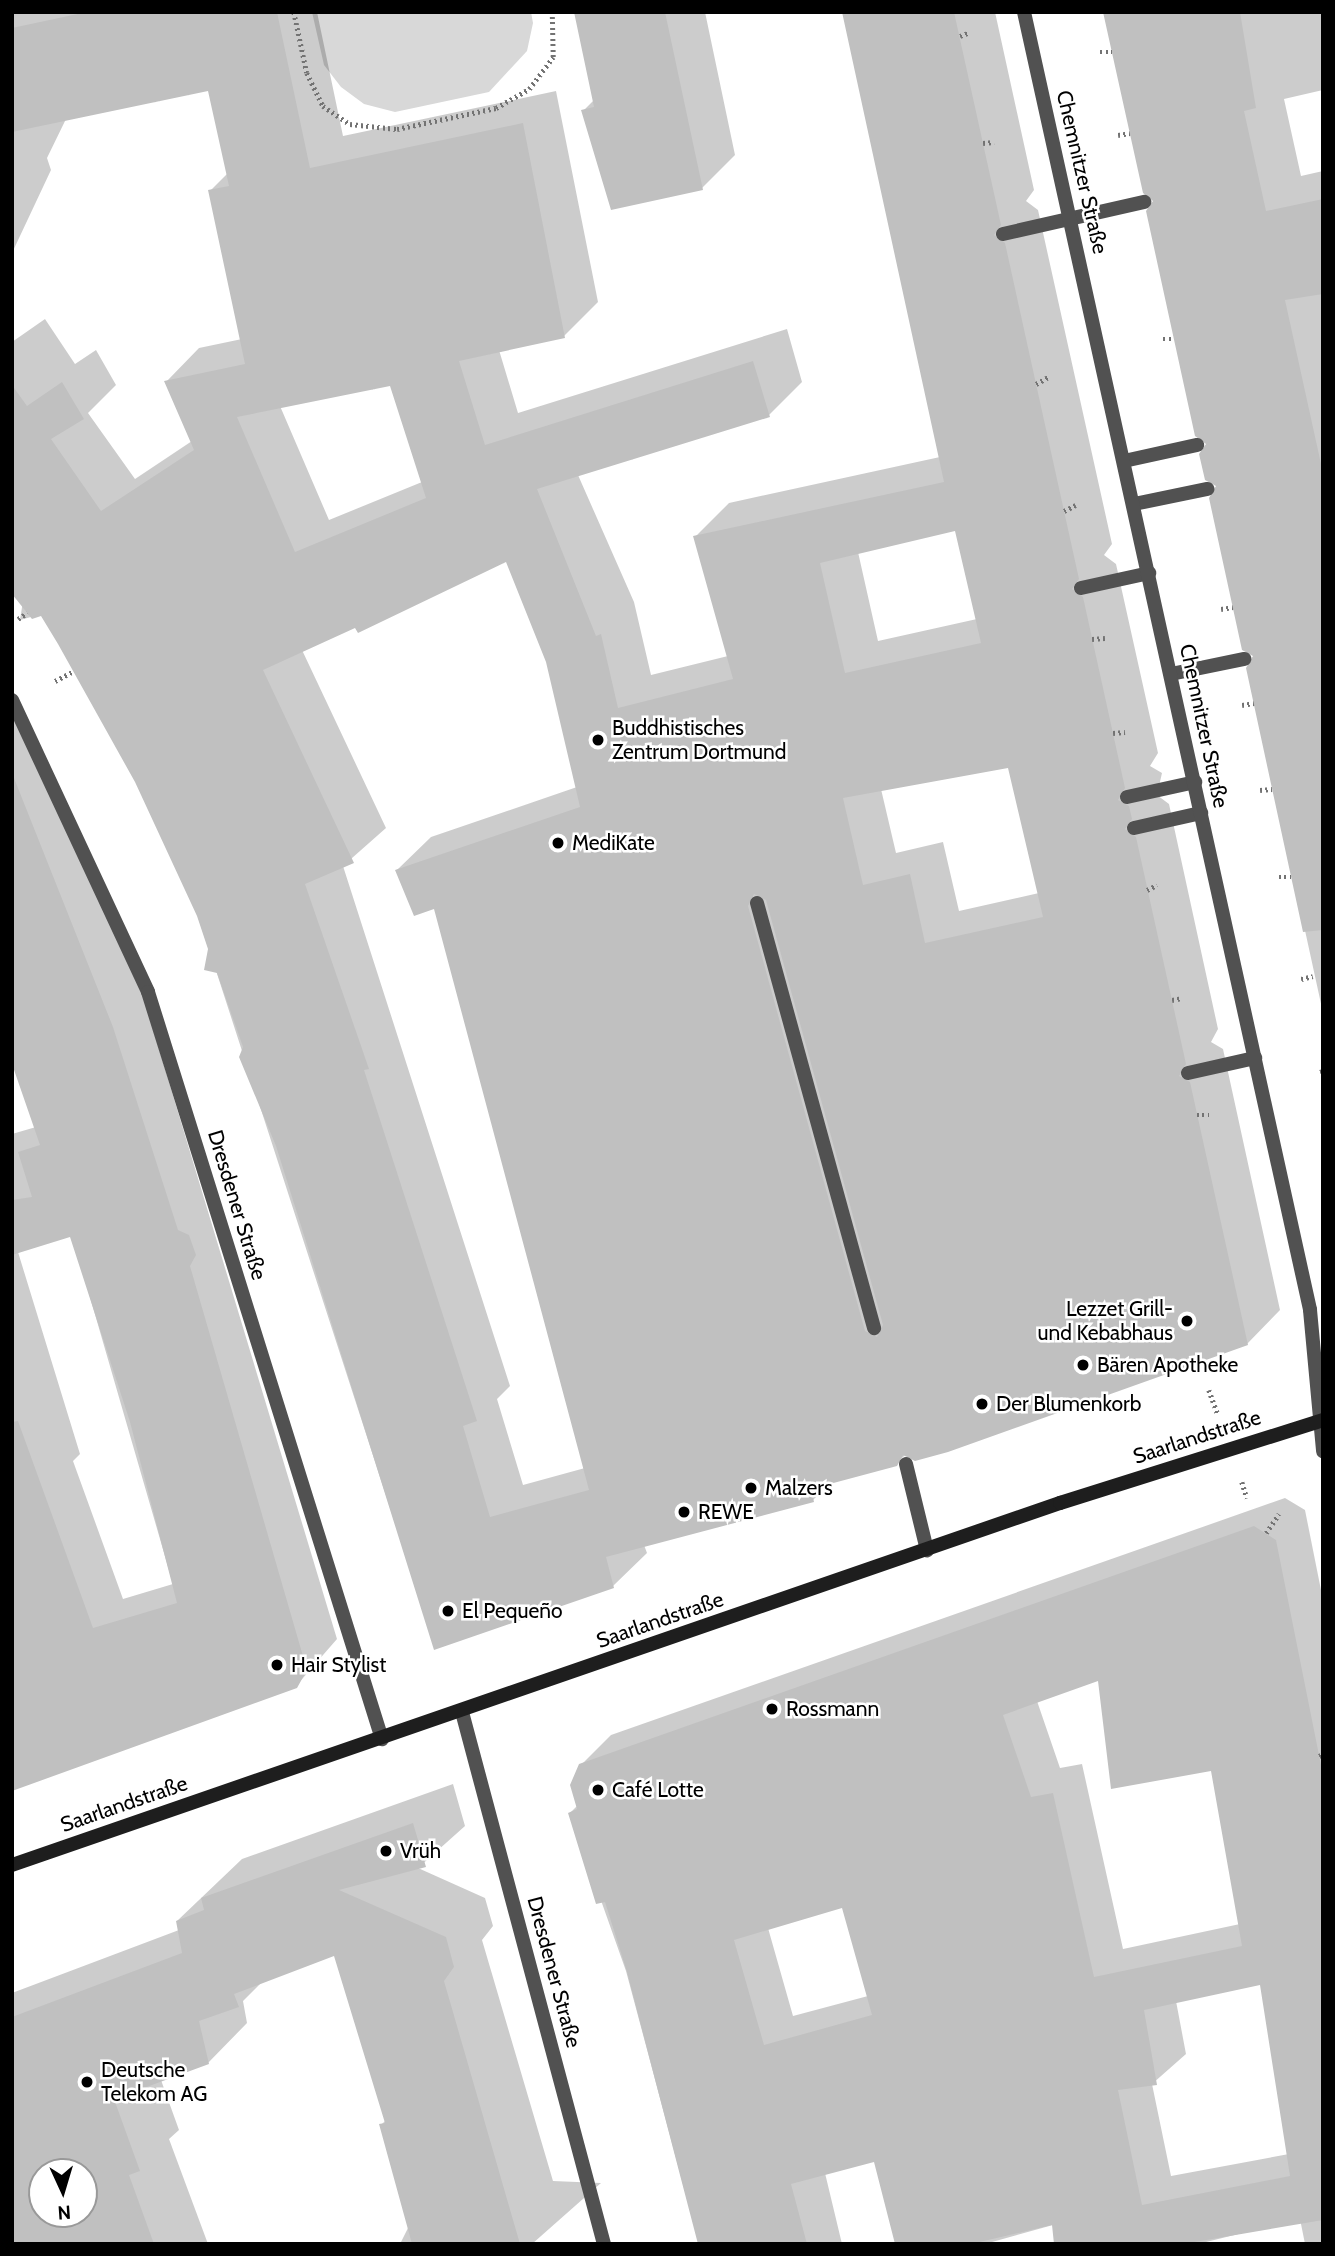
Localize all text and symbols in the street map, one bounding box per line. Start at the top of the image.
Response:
street label: Chemnitzer Straße [1051,88,1113,256]
street label: Chemnitzer Straße [1174,642,1234,810]
place label: Buddhistisches Zentrum Dortmund [612,715,786,765]
marker: Buddhistisches Zentrum Dortmund [590,732,606,748]
place label: MediKate [572,830,655,856]
marker: MediKate [550,835,566,851]
street label: Dresdener Straße [202,1127,272,1283]
place label: Lezzet Grill- und Kebabhaus [1037,1296,1173,1346]
marker: Lezzet Grill- und Kebabhaus [1179,1313,1195,1329]
place label: Bären Apotheke [1097,1352,1238,1378]
marker: Bären Apotheke [1075,1357,1091,1373]
place label: Der Blumenkorb [996,1391,1141,1417]
marker: Der Blumenkorb [974,1396,990,1412]
street label: Saarlandstraße [1130,1405,1264,1469]
place label: Malzers [765,1475,833,1501]
marker: Malzers [743,1480,759,1496]
place label: REWE [698,1499,754,1525]
marker: REWE [676,1504,692,1520]
street label: Saarlandstraße [593,1587,727,1653]
place label: El Pequeño [462,1598,563,1624]
marker: El Pequeño [440,1603,456,1619]
place label: Hair Stylist [291,1652,386,1678]
marker: Hair Stylist [269,1657,285,1673]
place label: Rossmann [786,1696,879,1722]
marker: Rossmann [764,1701,780,1717]
street label: Saarlandstraße [57,1771,191,1837]
place label: Café Lotte [612,1777,704,1803]
marker: Café Lotte [590,1782,606,1798]
place label: Vrüh [400,1838,441,1864]
marker: Vrüh [378,1843,394,1859]
street label: Dresdener Straße [522,1894,586,2050]
place label: Deutsche Telekom AG [101,2057,207,2107]
marker: Deutsche Telekom AG [79,2074,95,2090]
north arrow [28,2158,98,2228]
text: N [57,2201,72,2224]

